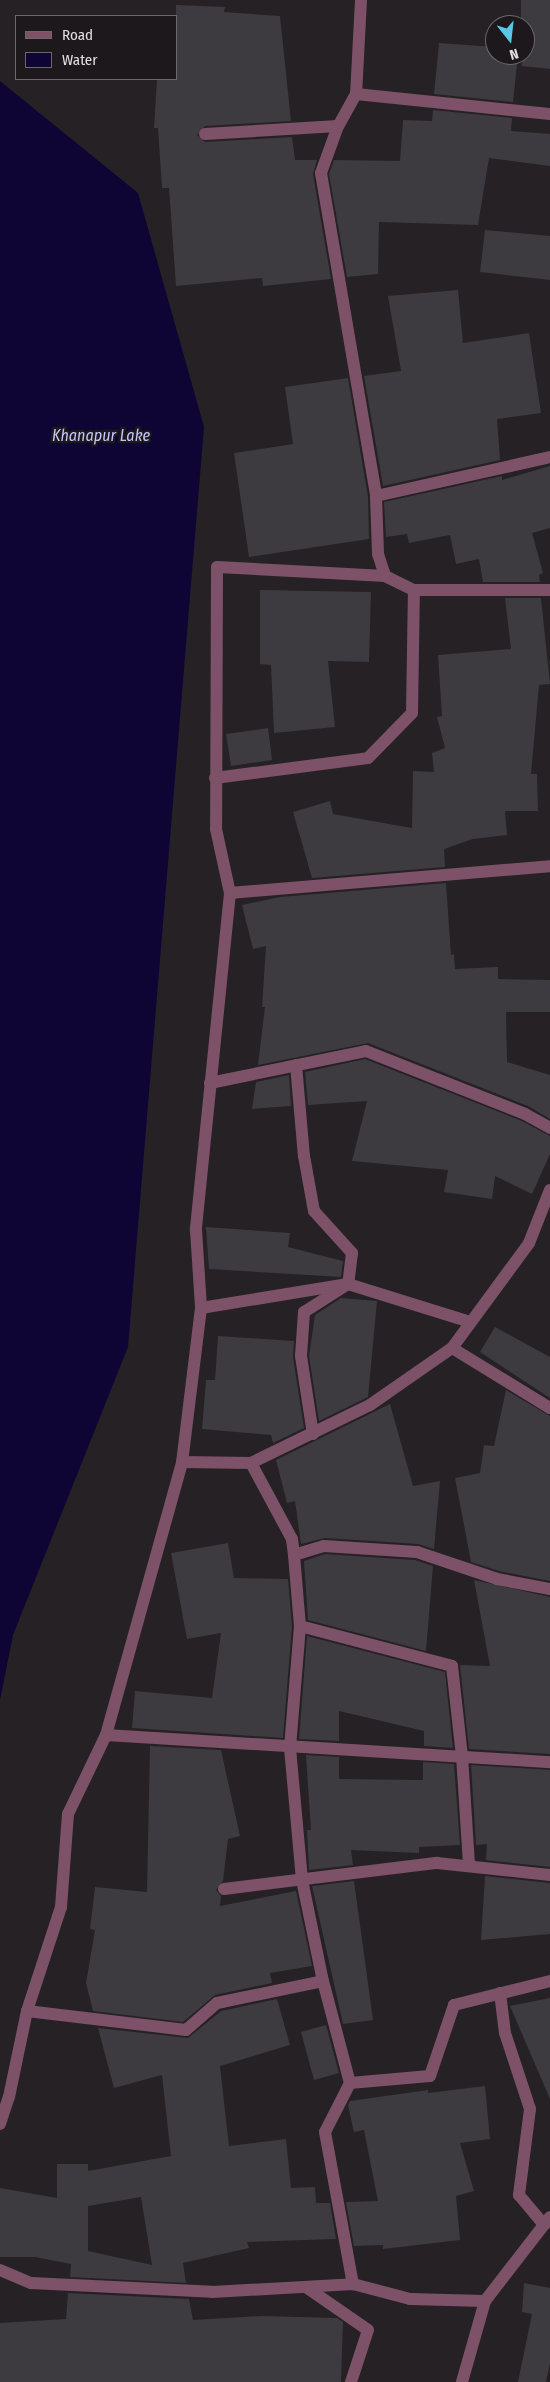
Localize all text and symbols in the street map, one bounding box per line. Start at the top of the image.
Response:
legend [15,15,178,80]
north arrow [485,15,535,65]
text: Road [62,26,93,44]
text: N [508,45,520,63]
text: Water [62,51,97,69]
water label: Khanapur Lake [52,426,150,446]

